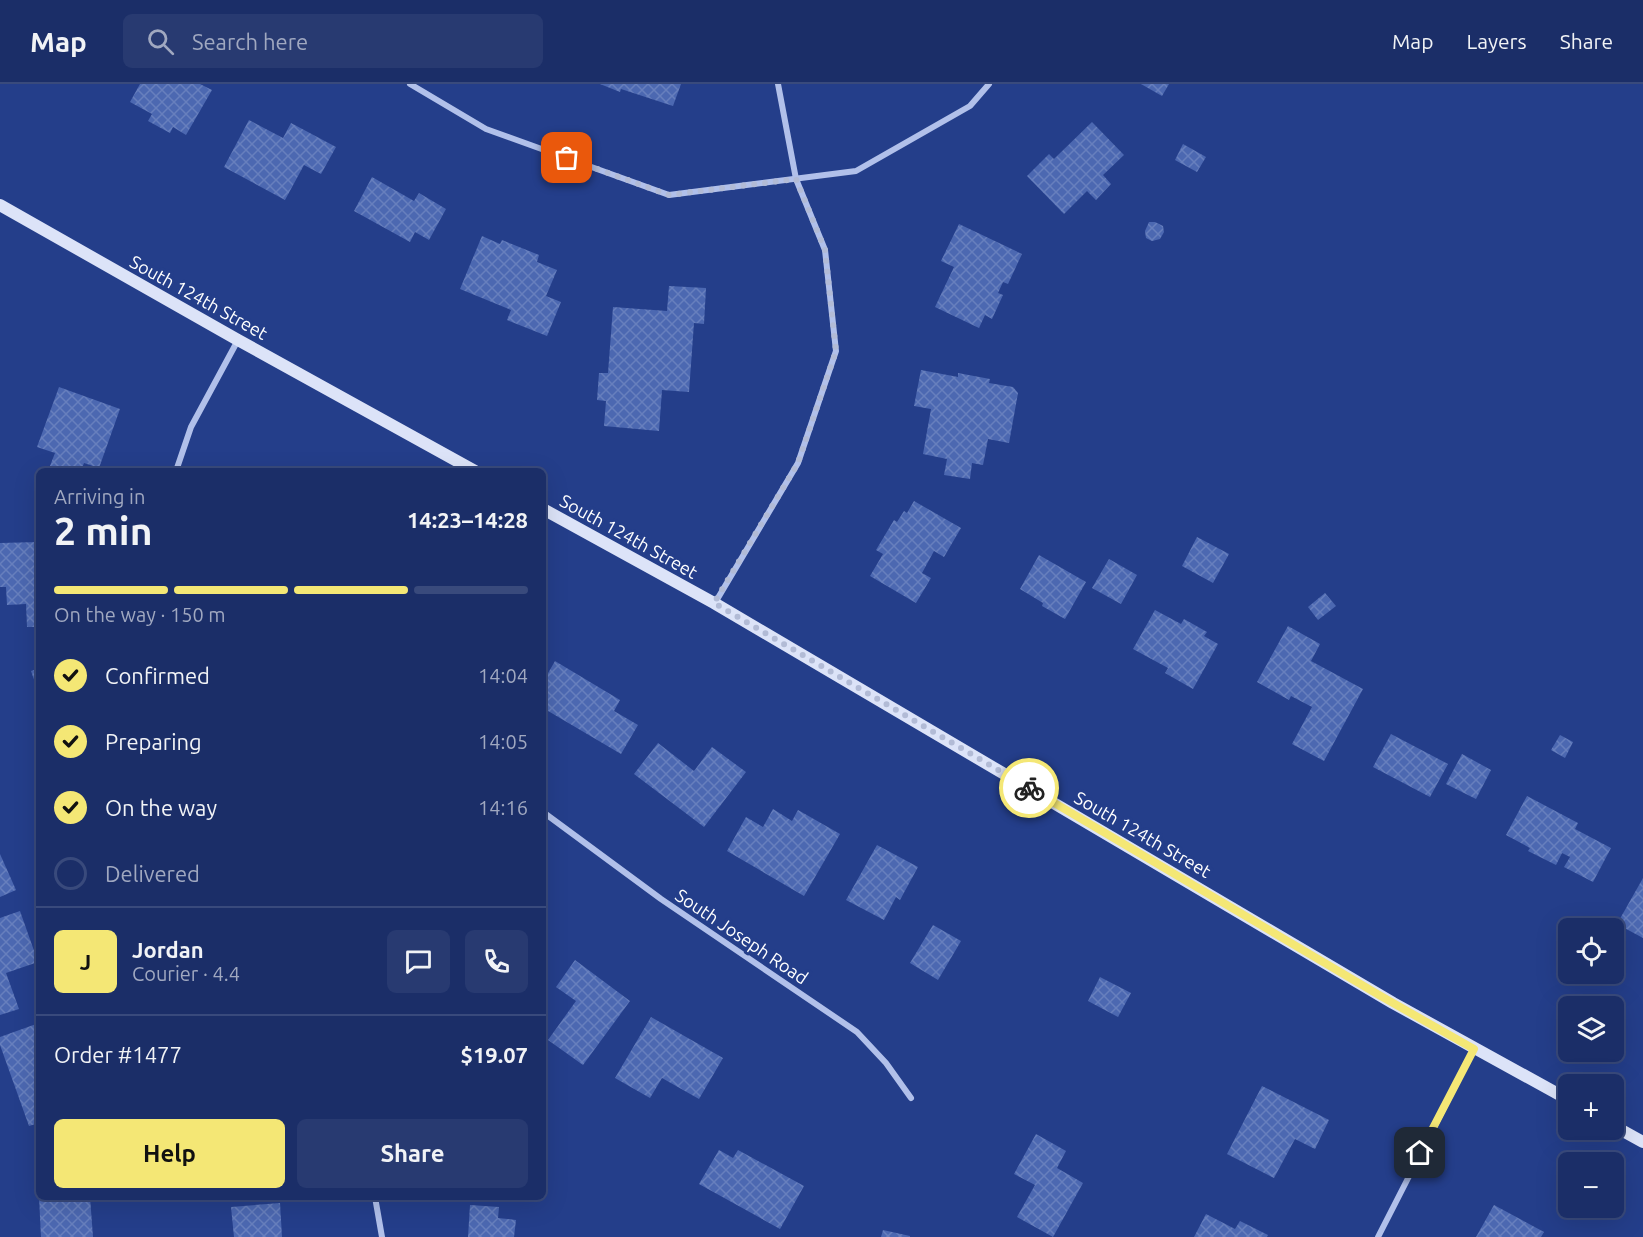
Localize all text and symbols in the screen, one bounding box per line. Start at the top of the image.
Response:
search box [123,14,543,68]
icon: search [144,25,177,58]
text: Map [30,26,87,57]
text: Search here [192,29,308,54]
text: Map [1392,29,1433,53]
text: Layers [1466,29,1527,53]
text: Share [1560,29,1613,53]
pin [541,132,592,183]
icon: bag [550,141,583,174]
street label: South 124th Street [127,251,271,343]
text: Arriving in [54,485,145,508]
street label: South 124th Street [557,490,701,582]
text: 14:23–14:28 [407,507,528,532]
text: 2 min [54,509,153,552]
text: On the way · 150 m [54,603,226,626]
icon: check [54,659,87,692]
text: Confirmed [105,663,210,688]
text: 14:04 [478,664,528,687]
icon: check [54,725,87,758]
text: Preparing [105,729,202,754]
text: 14:05 [478,730,528,753]
courier [999,758,1059,818]
icon: bike [1013,772,1046,805]
street label: South 124th Street [1071,787,1215,881]
icon: check [54,791,87,824]
text: On the way [105,795,217,820]
text: 14:16 [478,796,528,819]
text: Delivered [105,861,200,886]
street label: South Joseph Road [672,884,812,988]
map controls [1558,918,1624,1218]
button: locate [1558,918,1624,984]
button: chat [387,930,450,993]
button: phone [465,930,528,993]
text: Jordan [132,937,204,962]
text: J [80,949,91,974]
text: Courier · 4.4 [132,962,240,985]
button: layers [1558,996,1624,1062]
text: Order #1477 [54,1042,182,1067]
text: $19.07 [461,1042,528,1067]
button: + [1558,1074,1624,1140]
button: Help [54,1119,285,1188]
button: Share [297,1119,528,1188]
pin [1394,1127,1445,1178]
icon: home [1403,1136,1436,1169]
button: − [1558,1152,1624,1218]

